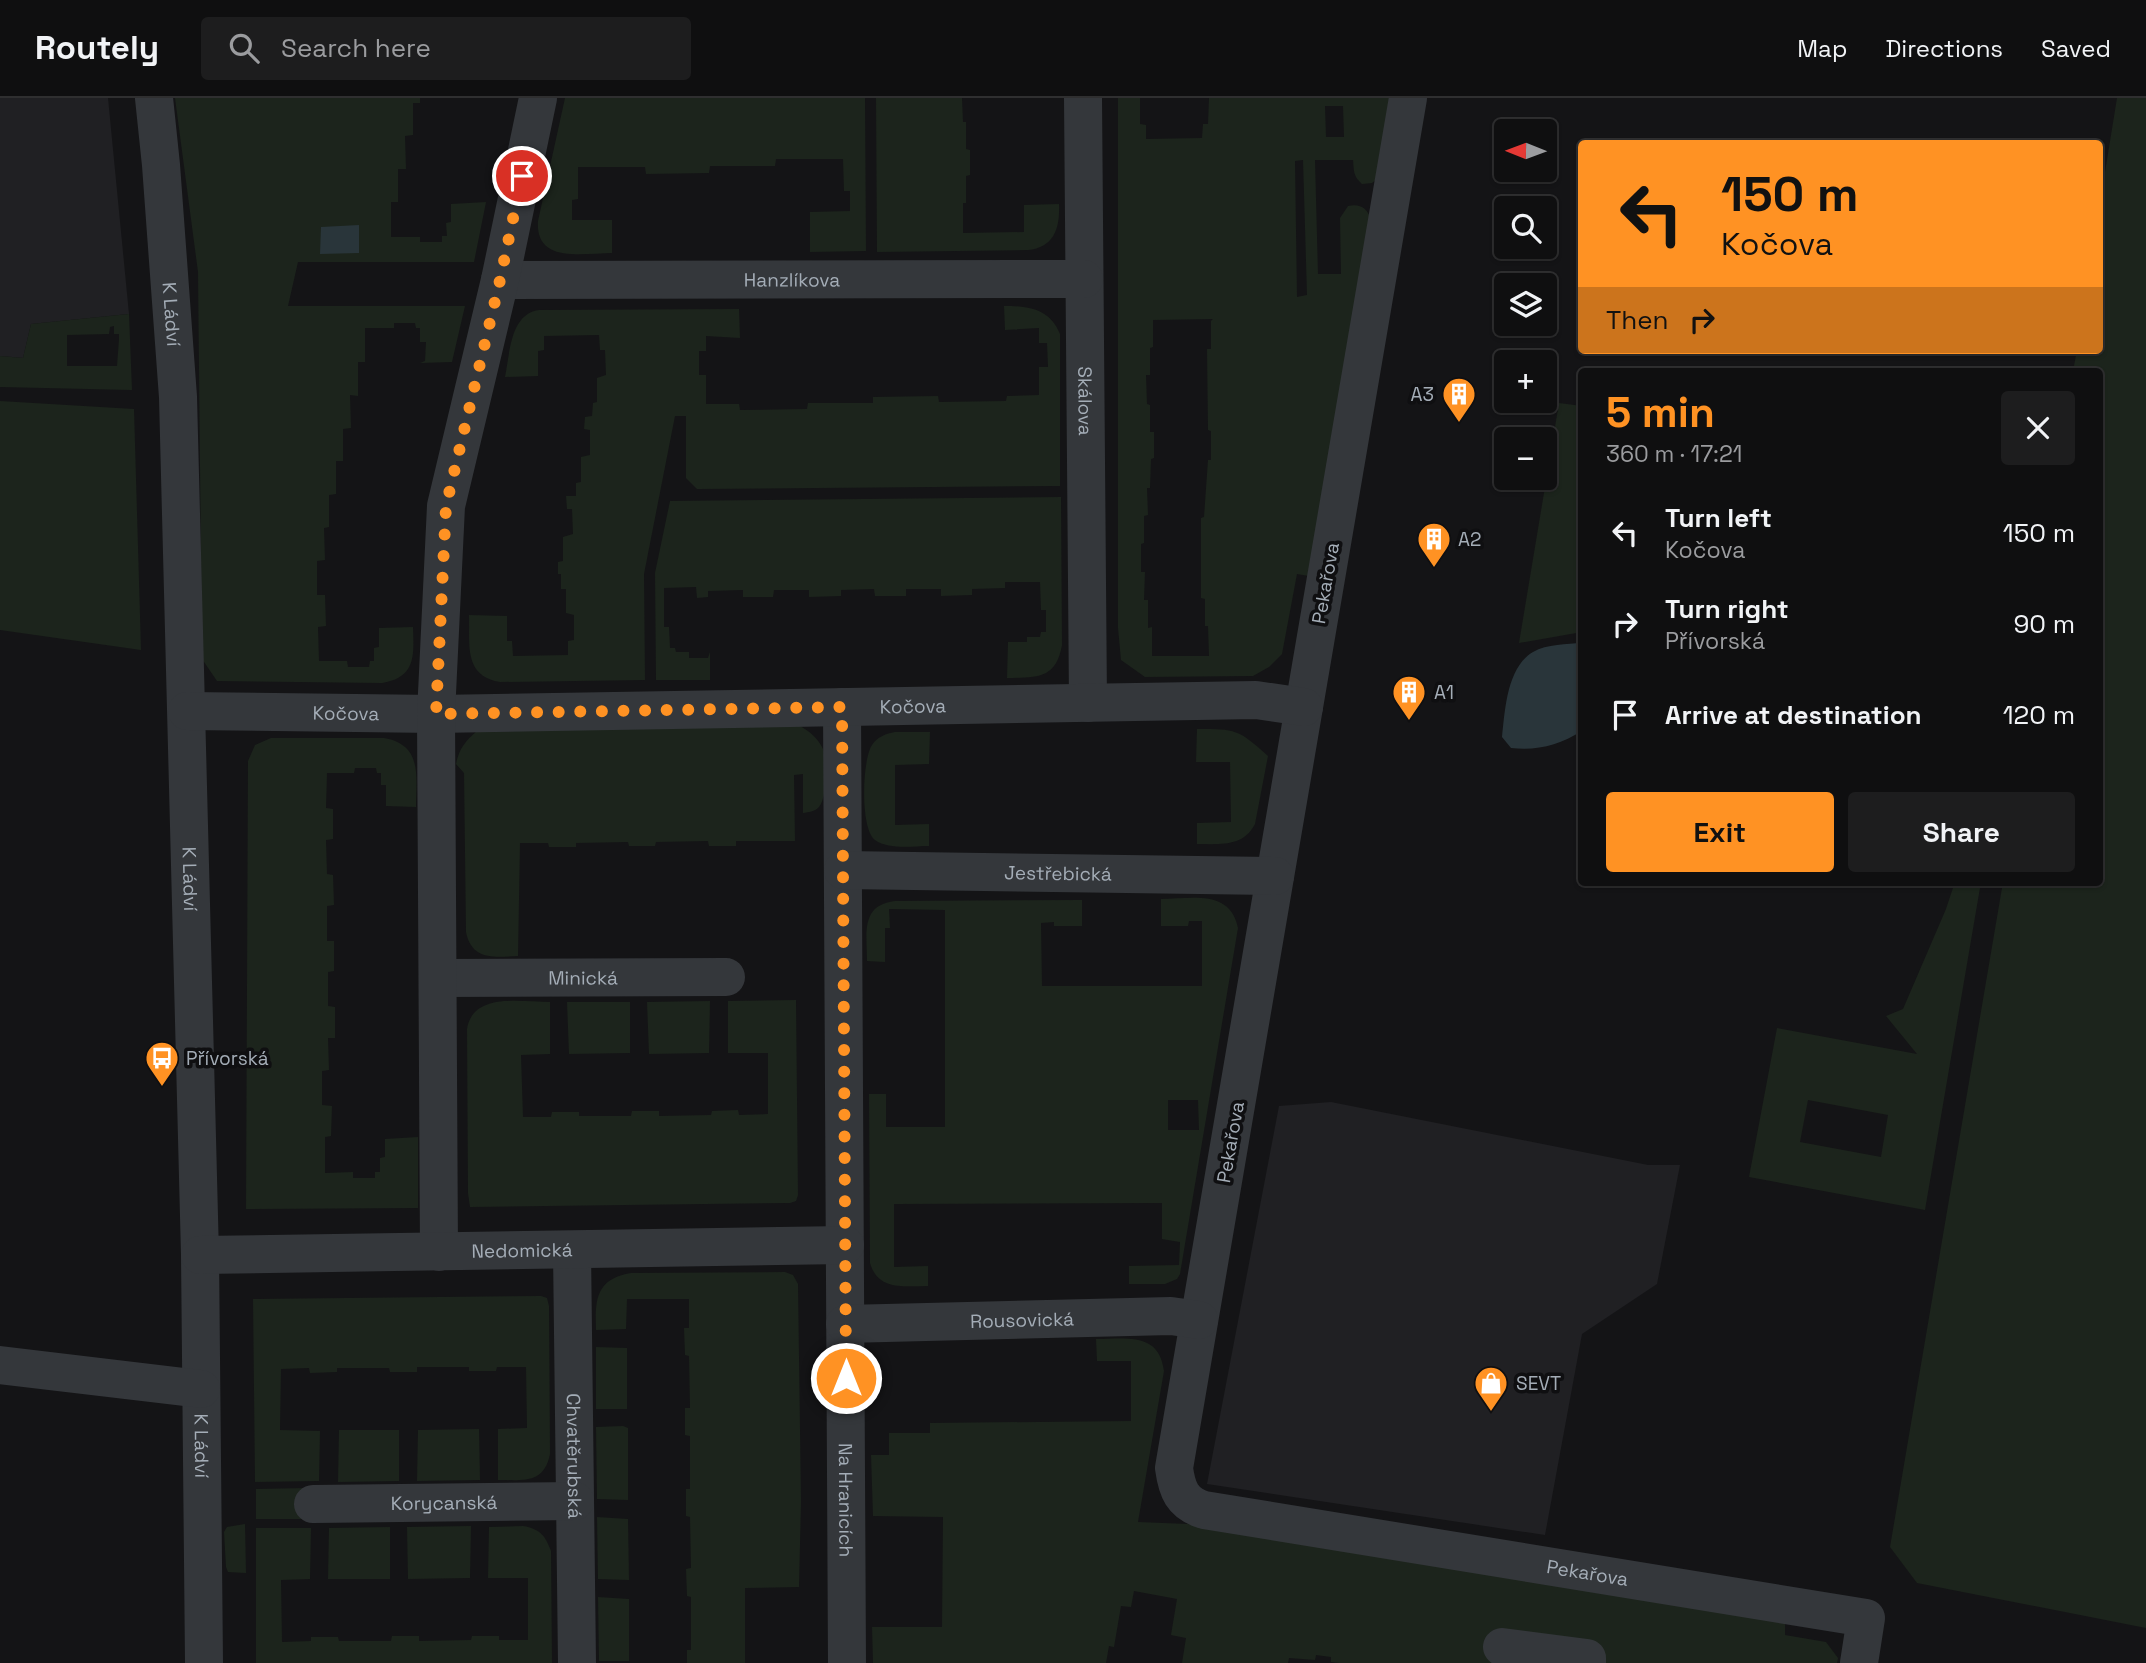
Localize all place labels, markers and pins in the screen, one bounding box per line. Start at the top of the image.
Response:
pin [492,146,552,206]
building icon: A3 [1440,375,1478,424]
place label: A3 [1411,382,1434,407]
building icon: A2 [1415,520,1453,569]
place label: A2 [1458,527,1481,552]
building icon: A1 [1390,673,1428,722]
place label: A1 [1434,680,1454,705]
bus stop icon: Přívorská [143,1039,181,1088]
place label: Přívorská [186,1046,269,1071]
shop icon: SEVT [1472,1364,1510,1413]
place label: SEVT [1516,1371,1561,1396]

